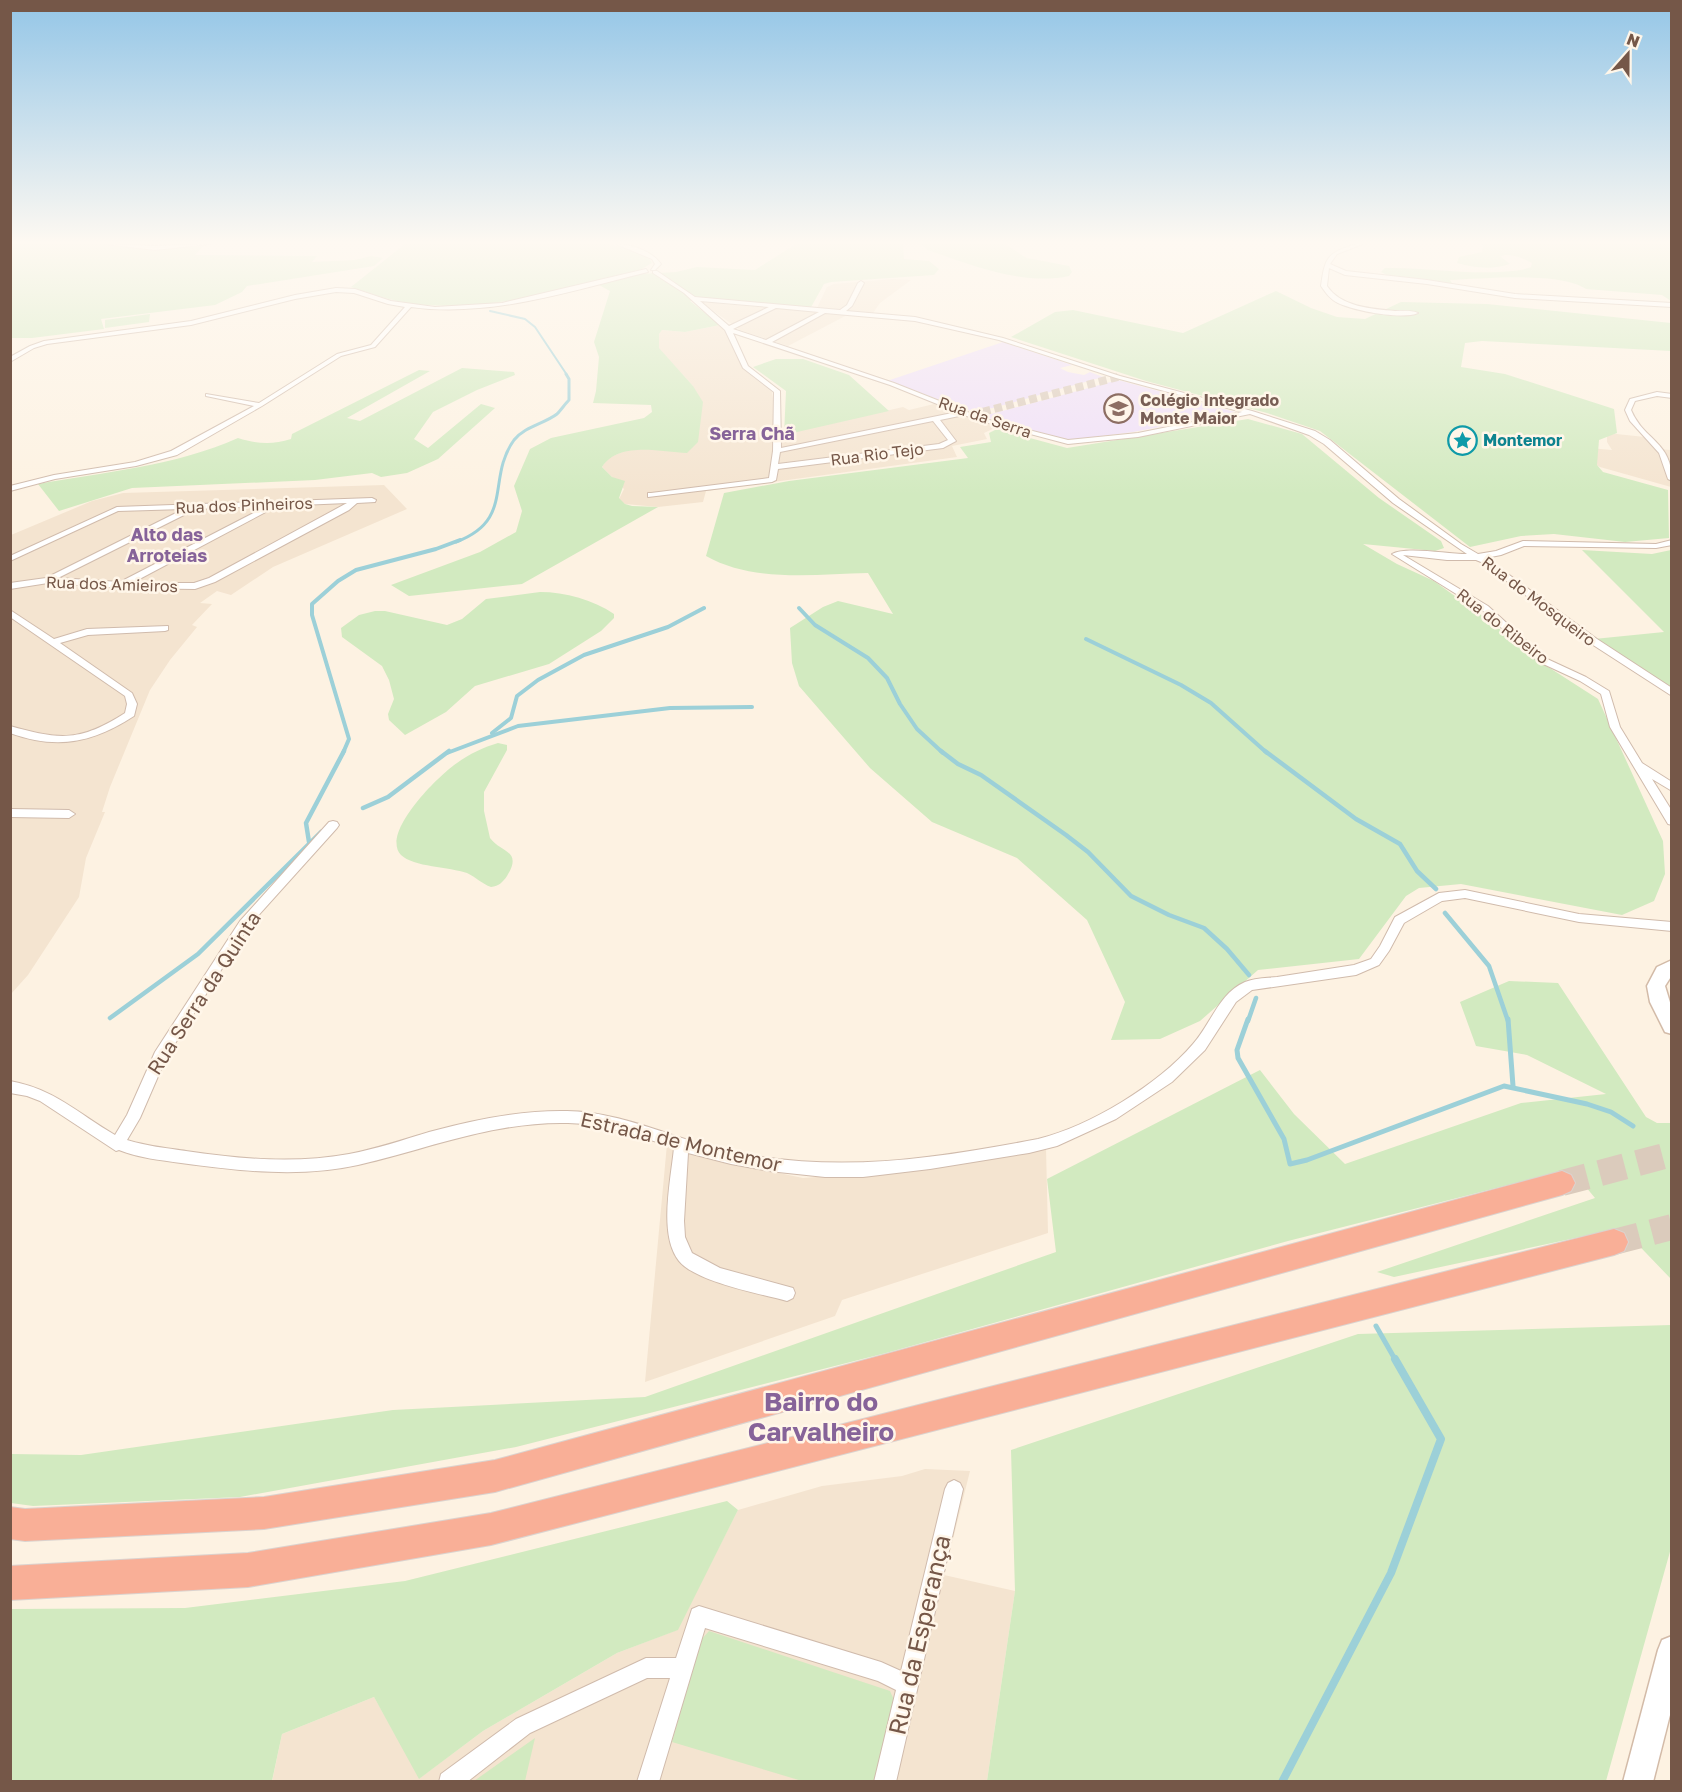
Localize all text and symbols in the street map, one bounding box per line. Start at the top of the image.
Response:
north arrow [1598,24,1658,84]
text: N [1624,28,1643,52]
place label: Colégio Integrado Monte Maior [1140,390,1279,428]
street label: Rua da Serra [936,392,1034,442]
school or university icon: Colégio Integrado Monte Maior [1103,393,1135,425]
district label: Serra Chã [709,422,795,444]
place icon: Montemor [1446,424,1478,456]
place label: Montemor [1483,430,1562,450]
street label: Rua Rio Tejo [829,438,925,470]
street label: Rua dos Pinheiros [175,493,313,517]
district label: Alto das Arroteias [127,523,207,566]
street label: Rua do Mosqueiro [1478,552,1600,650]
street label: Rua dos Amieiros [46,572,178,596]
street label: Rua do Ribeiro [1453,584,1553,668]
street label: Rua Serra da Quinta [141,906,265,1079]
street label: Estrada de Montemor [578,1106,784,1176]
district label: Bairro do Carvalheiro [748,1386,894,1447]
street label: Rua da Esperança [881,1532,956,1737]

